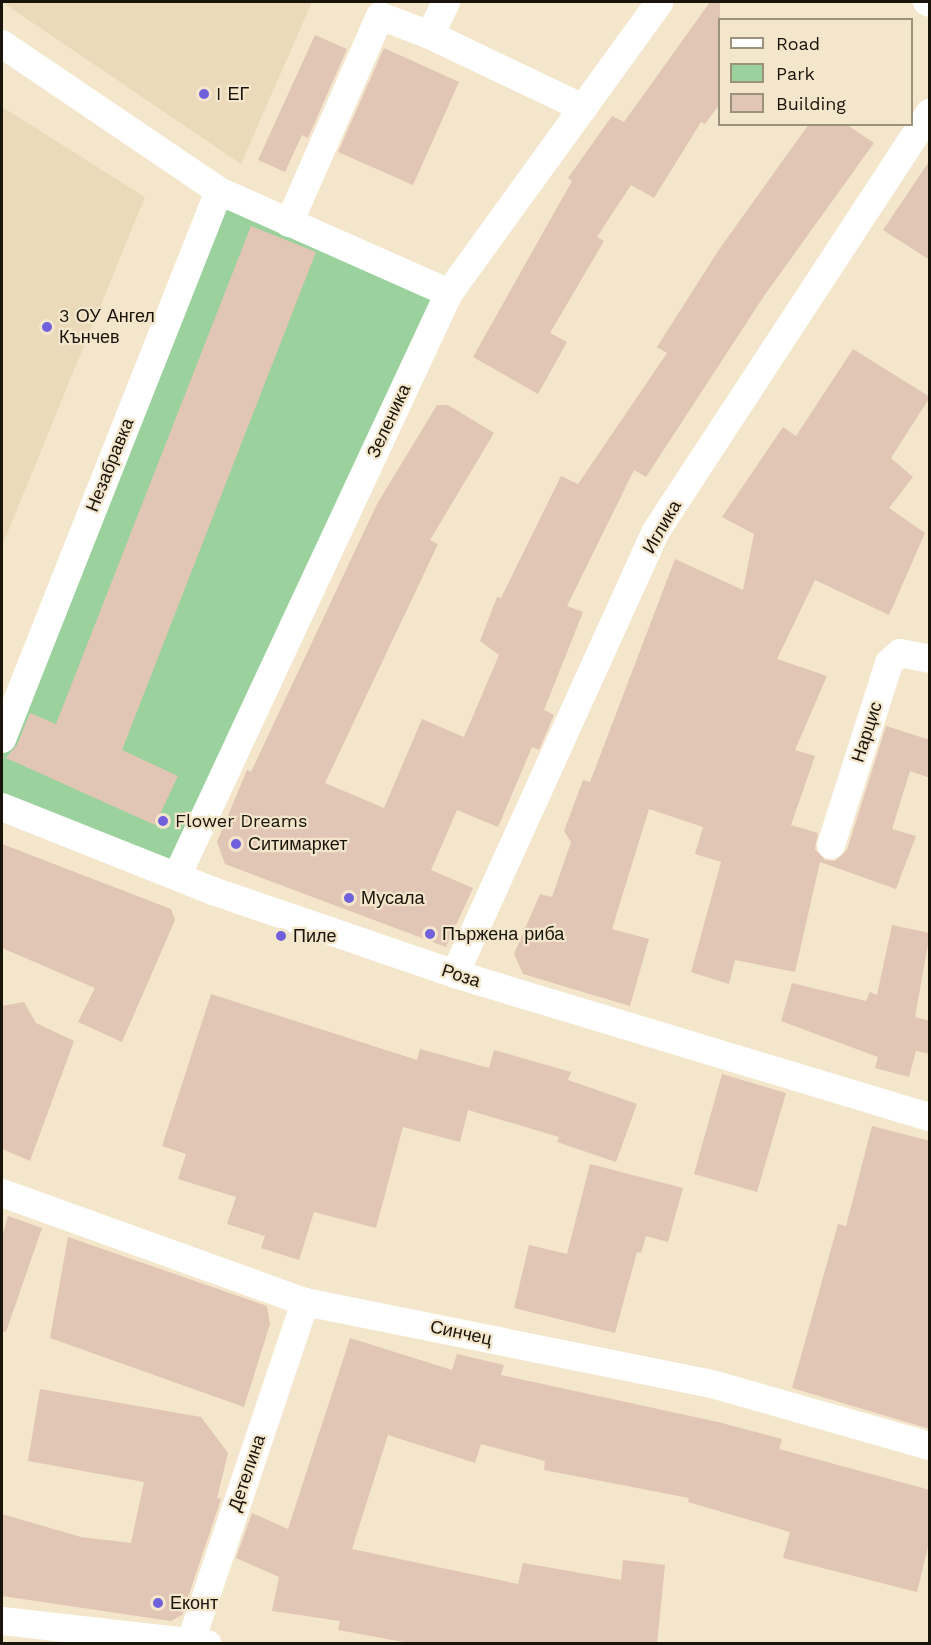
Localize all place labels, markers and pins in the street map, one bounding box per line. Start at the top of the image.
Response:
place label: I ЕГ [216,83,249,105]
marker: I ЕГ [197,87,211,101]
place label: 3 ОУ Ангел Кънчев [59,306,155,348]
marker: 3 ОУ Ангел Кънчев [40,320,54,334]
place label: Flower Dreams [175,810,308,832]
marker: Flower Dreams [156,814,170,828]
place label: Ситимаркет [248,833,347,855]
marker: Ситимаркет [229,837,243,851]
place label: Мусала [361,887,425,909]
marker: Мусала [342,891,356,905]
place label: Пържена риба [442,923,564,945]
place label: Пиле [293,925,337,947]
marker: Пържена риба [423,927,437,941]
marker: Пиле [274,929,288,943]
place label: Еконт [170,1592,218,1614]
marker: Еконт [151,1596,165,1610]

